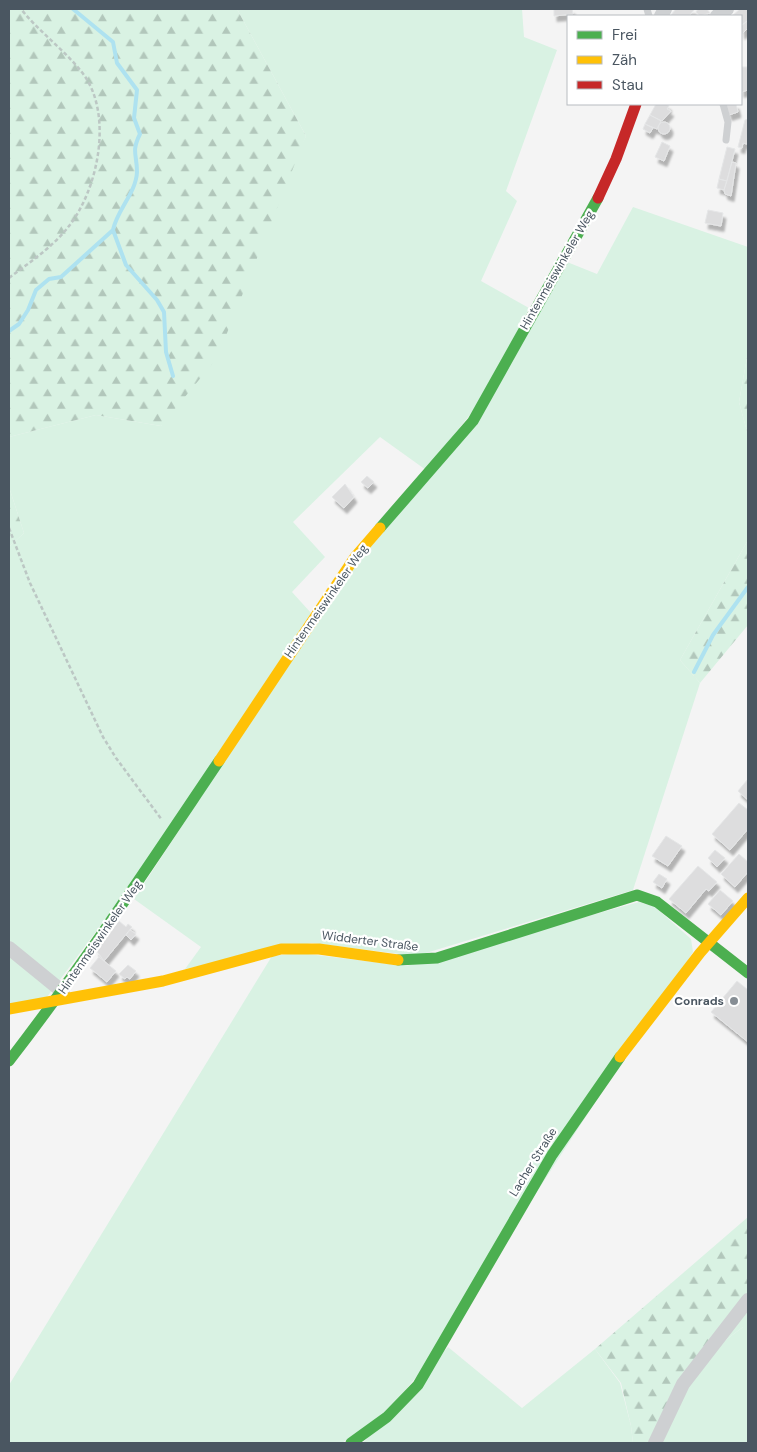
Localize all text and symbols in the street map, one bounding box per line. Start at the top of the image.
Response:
legend [567,15,742,105]
text: Frei [612,25,637,45]
text: Zäh [612,50,637,70]
text: Stau [612,75,643,95]
street label: Hintenmeiswinkeler Weg [516,207,598,333]
street label: Hintenmeiswinkeler Weg [281,541,372,661]
street label: Hintenmeiswinkeler Weg [55,877,146,997]
street label: Widderter Straße [321,927,419,955]
place label: Conrads [674,993,724,1009]
marker: Conrads [728,995,740,1007]
street label: Lacher Straße [505,1124,561,1199]

